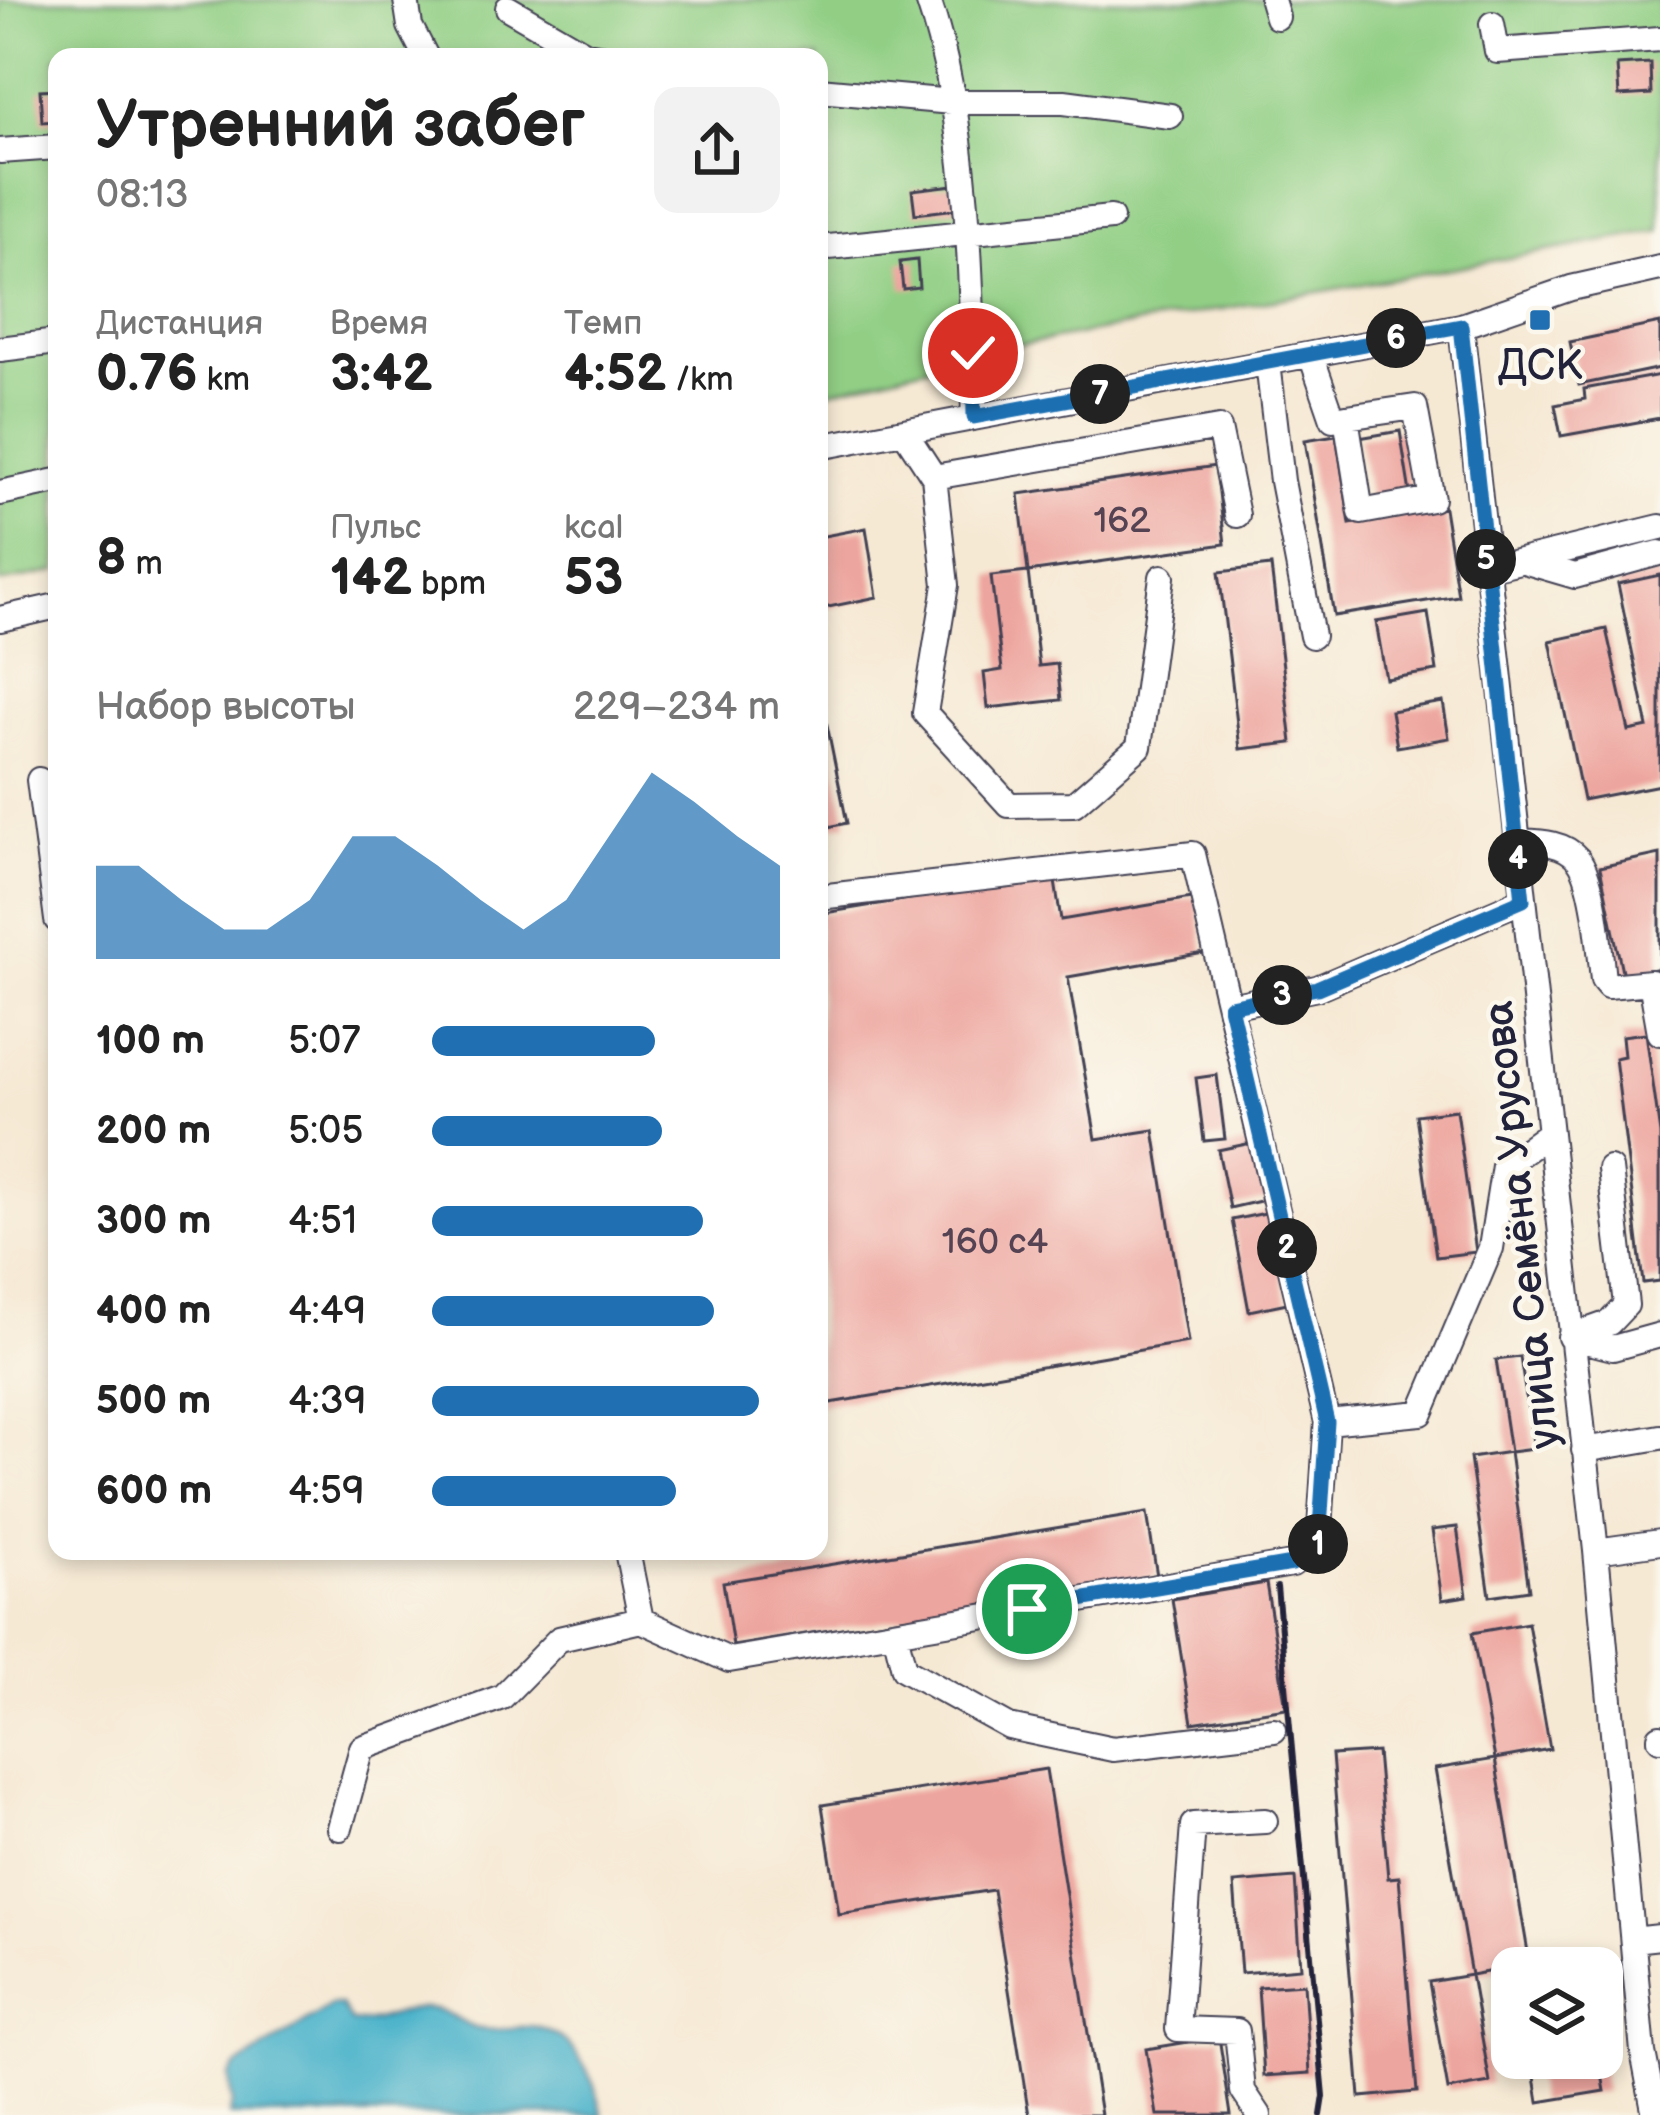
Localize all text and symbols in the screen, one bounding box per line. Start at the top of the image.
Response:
text: Утренний забег [96,87,585,166]
button: share [654,87,780,213]
text: 08:13 [96,172,189,219]
pin [922,302,1024,404]
text: Дистанция [96,304,263,344]
text: Время [330,304,428,344]
text: Темп [564,304,642,344]
marker: ДСК [1527,307,1553,333]
pin: 6 [1366,308,1426,368]
text: 6 [1386,318,1406,358]
icon: check [940,320,1006,386]
place label: ДСК [1498,341,1583,392]
text: 0.76 [96,344,198,405]
text: 3:42 [330,344,433,405]
text: 4:52 [564,344,666,405]
text: km [198,360,250,400]
text: /km [666,360,734,400]
pin: 7 [1070,364,1130,424]
text: 7 [1091,374,1109,414]
house number: 162 [1093,500,1151,543]
text: Пульс [330,508,421,548]
text: kcal [564,508,623,548]
text: 8 [96,528,127,589]
pin: 5 [1456,529,1516,589]
text: 5 [1476,539,1496,579]
text: m [127,544,163,584]
text: 142 [330,548,412,609]
text: 53 [564,548,623,609]
text: bpm [412,564,486,604]
text: Набор высоты [96,684,356,731]
text: 229–234 m [573,684,780,731]
pin: 4 [1488,829,1548,889]
text: 4 [1508,839,1528,879]
pin: 3 [1252,965,1312,1025]
text: 3 [1272,975,1292,1015]
street label: улица Семёна Урусова [1474,998,1571,1451]
text: 100 m [96,1018,205,1065]
text: 5:07 [288,1018,360,1065]
text: 200 m [96,1108,211,1155]
text: 5:05 [288,1108,364,1155]
text: 300 m [96,1198,211,1245]
text: 4:51 [288,1198,357,1245]
pin: 2 [1257,1218,1317,1278]
house number: 160 с4 [942,1221,1048,1264]
text: 2 [1277,1228,1297,1268]
text: 400 m [96,1288,211,1335]
text: 4:49 [288,1288,366,1335]
text: 500 m [96,1378,211,1425]
text: 4:39 [288,1378,366,1425]
text: 600 m [96,1468,212,1515]
text: 4:59 [288,1468,365,1515]
pin: 1 [1288,1514,1348,1574]
text: 1 [1311,1524,1325,1564]
pin [976,1558,1078,1660]
icon: arrive [994,1576,1060,1642]
map controls [1491,1947,1623,2079]
button: layers [1491,1947,1623,2079]

